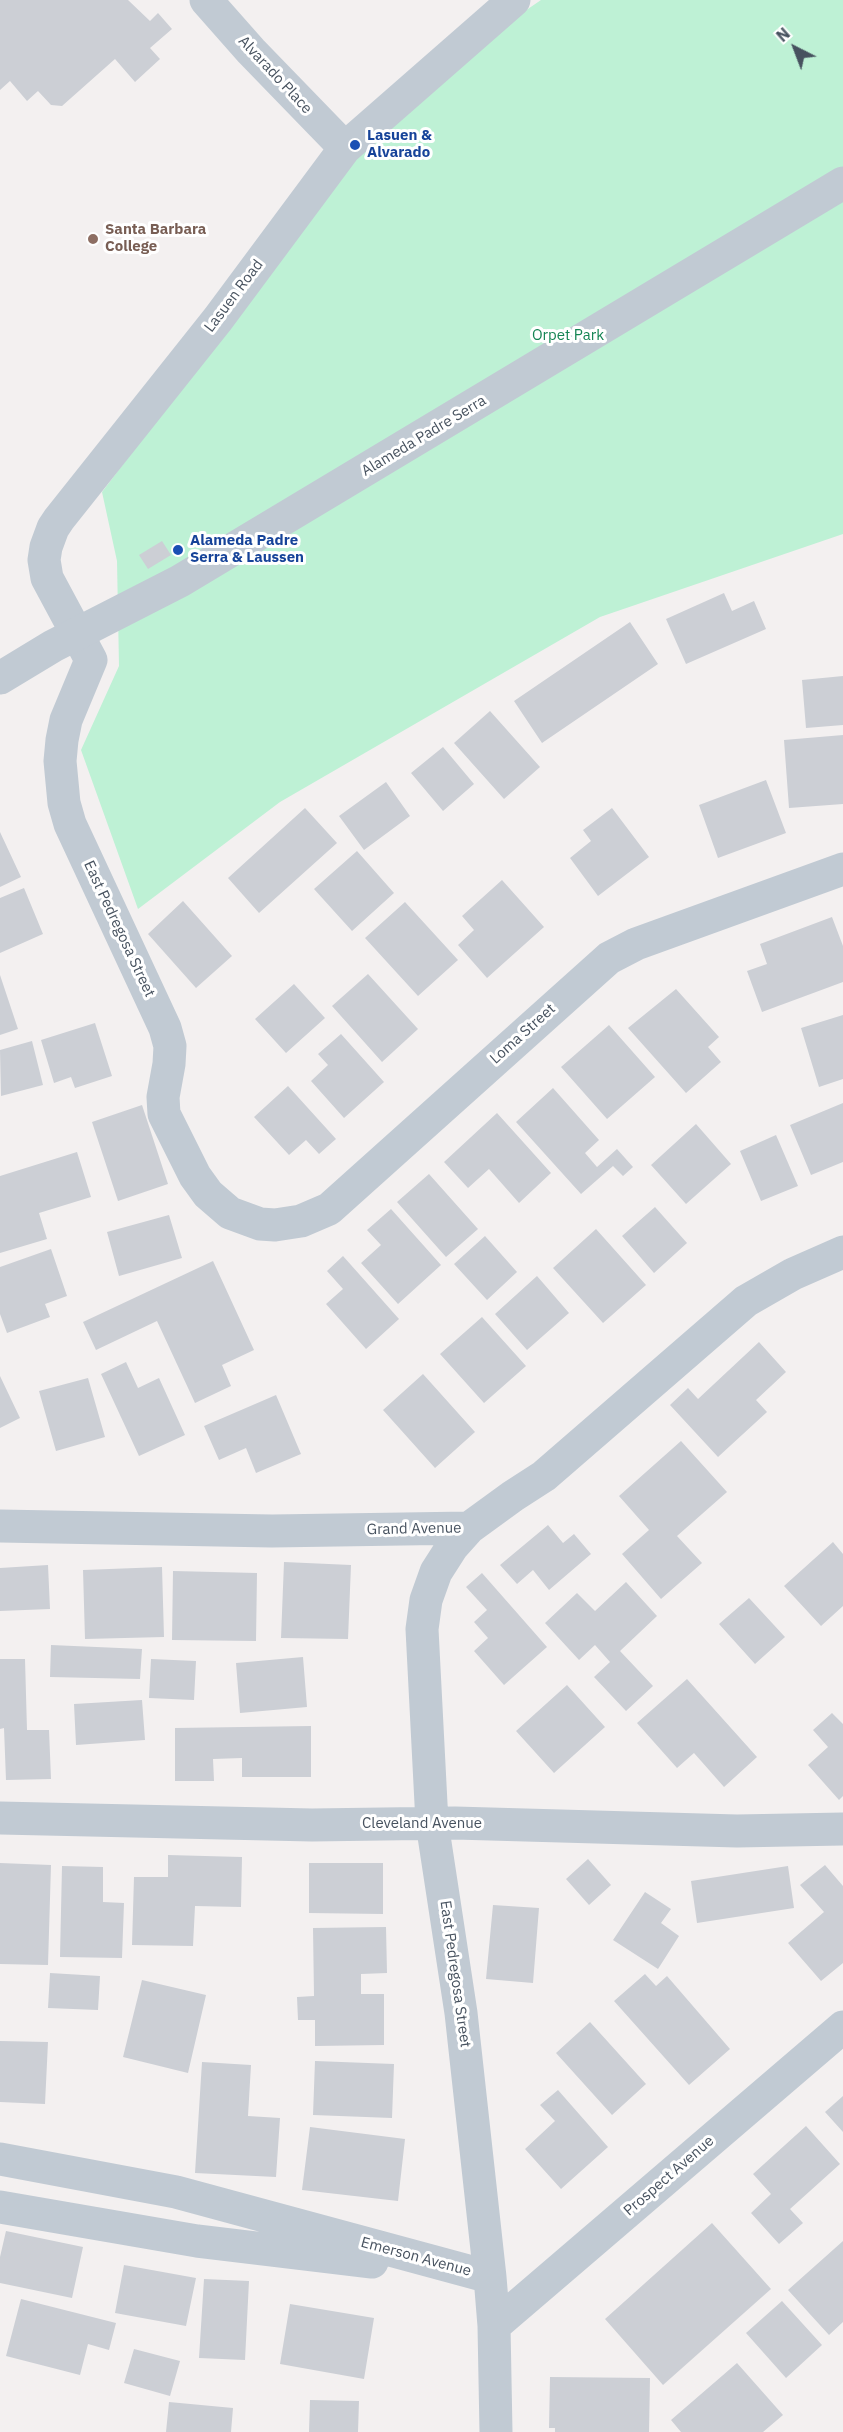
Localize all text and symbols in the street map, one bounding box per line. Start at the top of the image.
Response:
north arrow [765,18,825,78]
text: N [772,23,794,46]
street label: Alvarado Place [234,32,316,118]
place label: Lasuen & Alvarado [367,127,432,162]
marker: Lasuen & Alvarado [348,138,362,152]
place label: Santa Barbara College [105,221,206,256]
marker: Santa Barbara College [86,232,100,246]
street label: Lasuen Road [201,256,267,336]
park label: Orpet Park [532,327,604,345]
street label: Alameda Padre Serra [358,392,490,480]
place label: Alameda Padre Serra & Laussen [190,532,304,567]
marker: Alameda Padre Serra & Laussen [171,543,185,557]
street label: East Pedregosa Street [79,858,159,1000]
street label: Loma Street [487,1000,559,1068]
street label: Grand Avenue [366,1519,462,1539]
street label: Cleveland Avenue [362,1815,482,1833]
street label: East Pedregosa Street [436,1899,474,2049]
street label: Prospect Avenue [620,2132,718,2220]
street label: Emerson Avenue [359,2234,473,2280]

